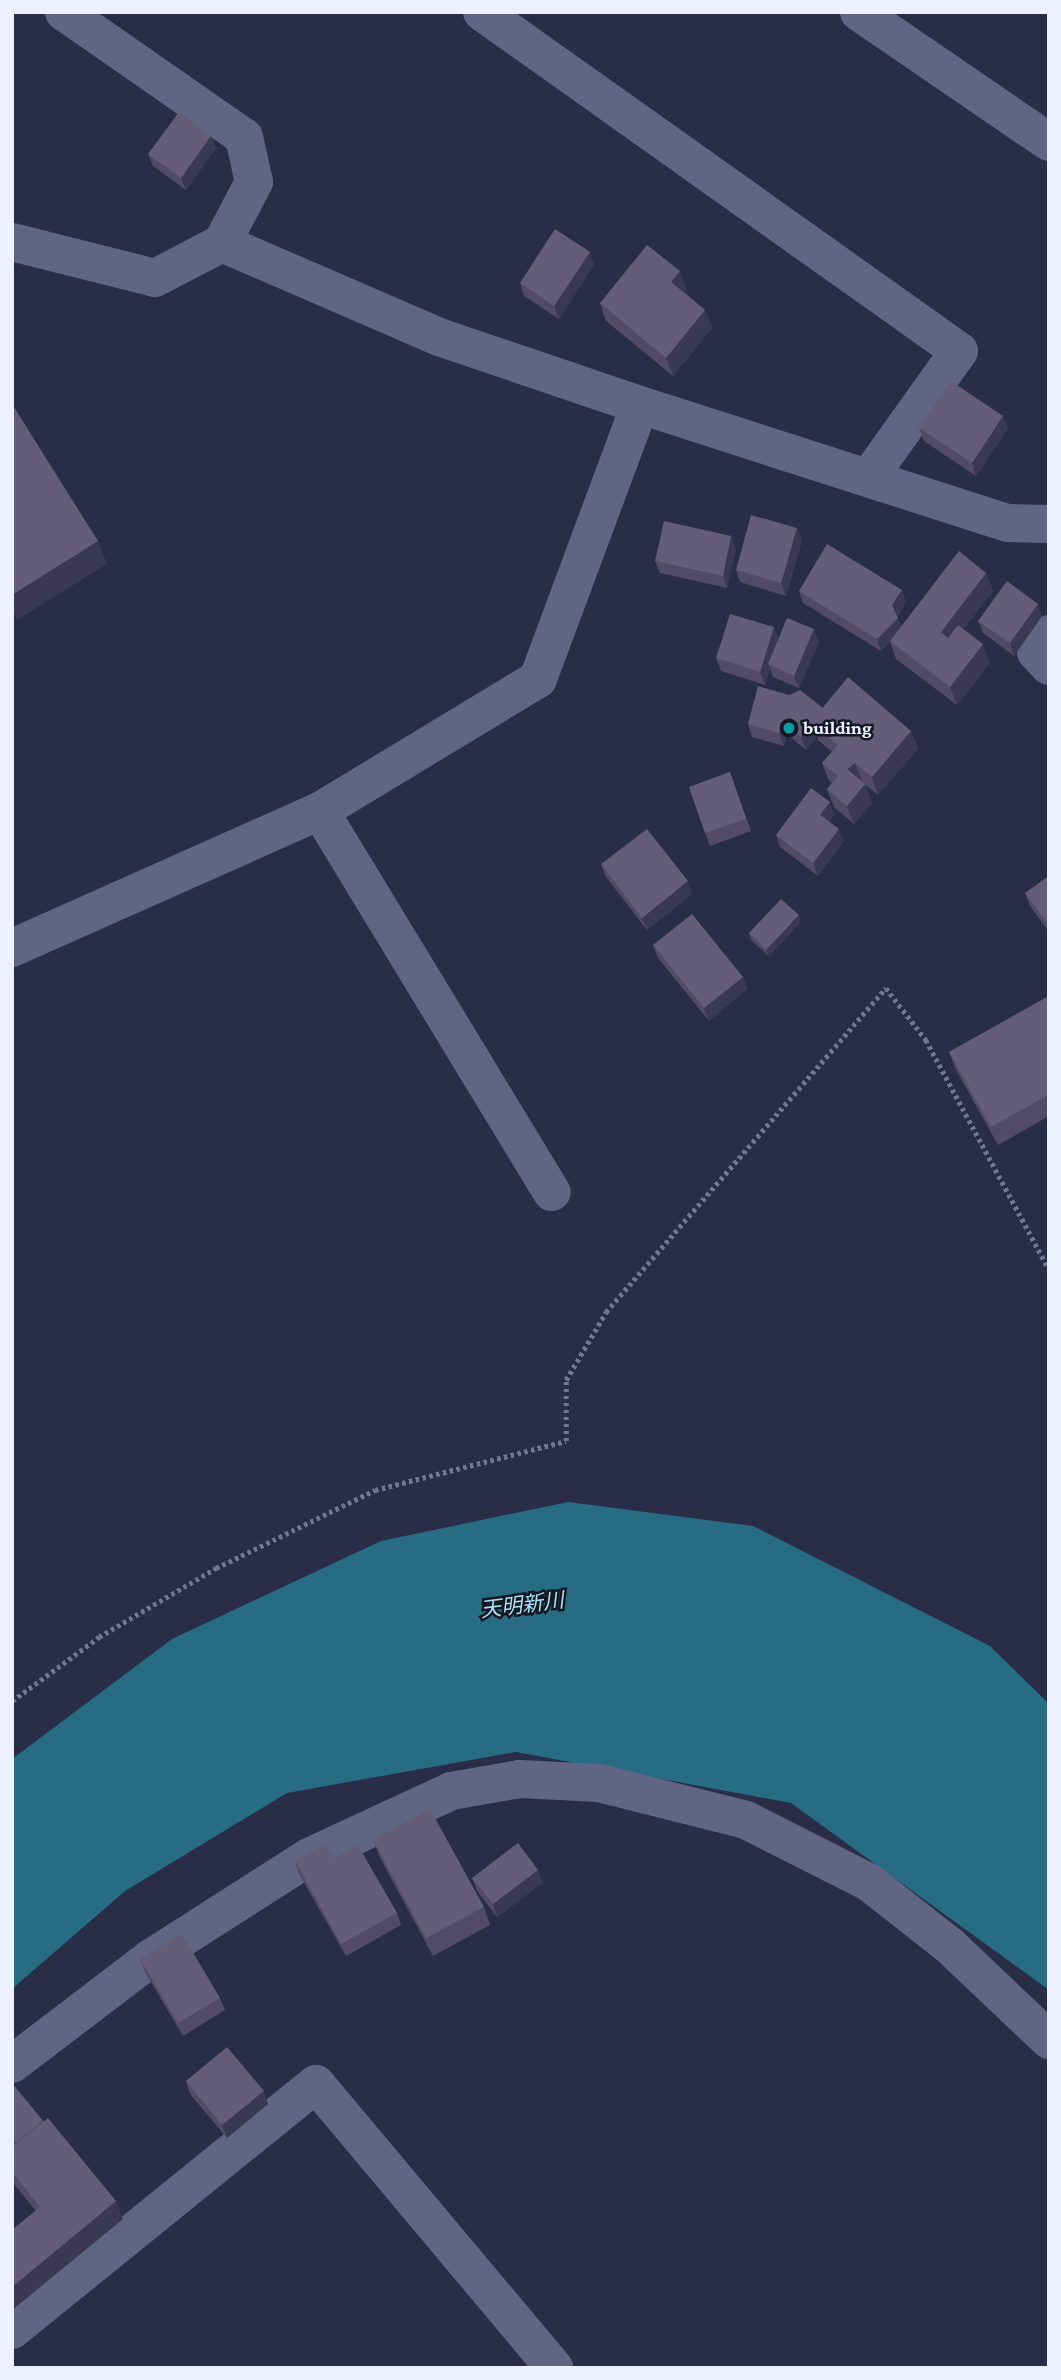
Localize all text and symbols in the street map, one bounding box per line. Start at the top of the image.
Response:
place label: building [803,717,872,739]
marker: building [781,720,797,736]
water label: 天明新川 [479,1587,565,1623]

